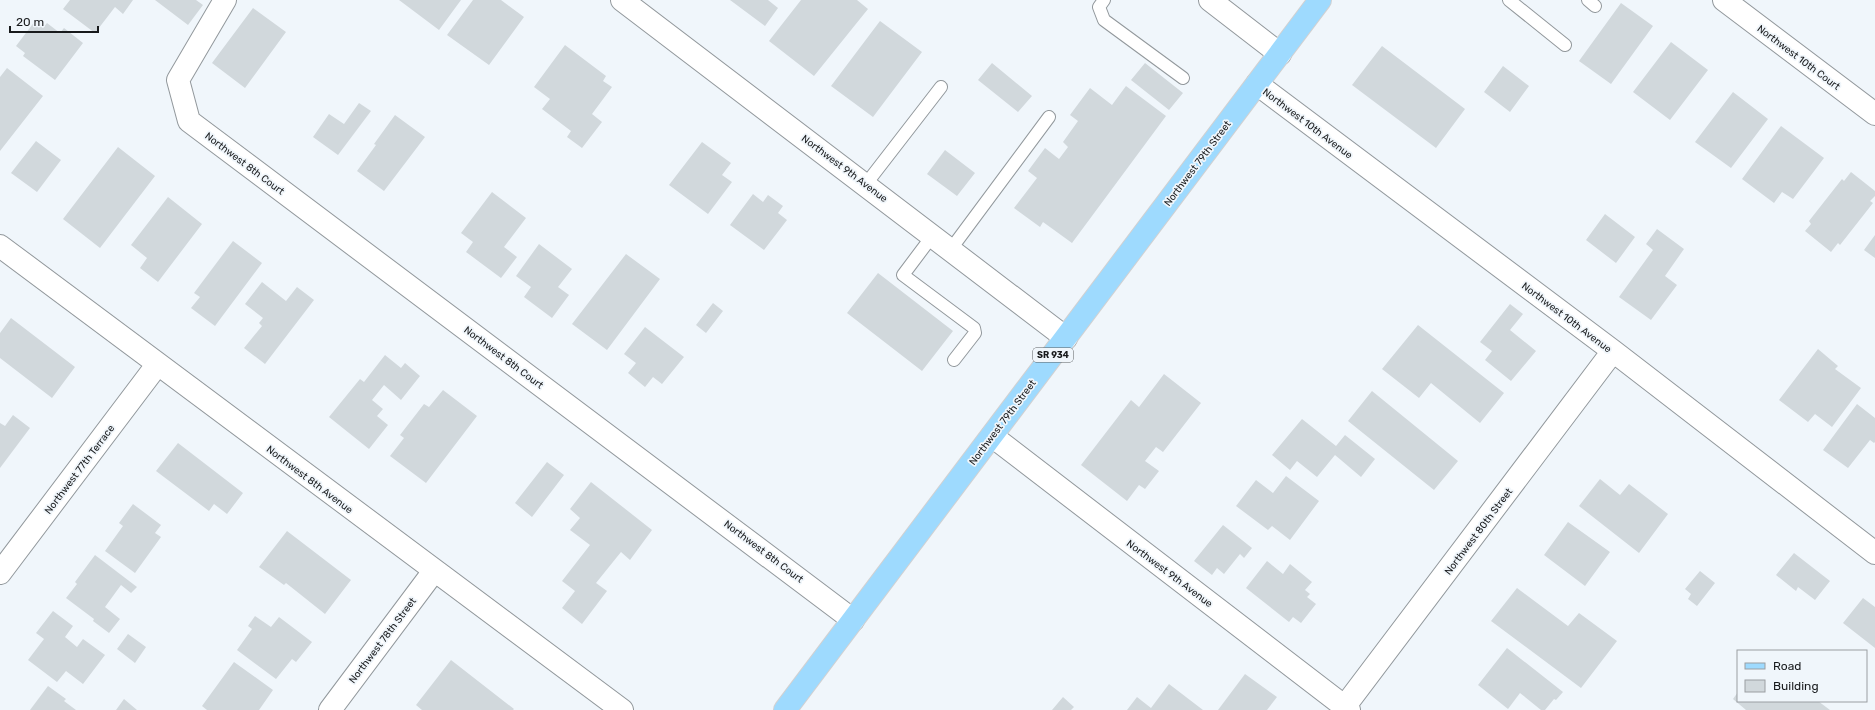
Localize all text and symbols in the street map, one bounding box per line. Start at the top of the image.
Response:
scale bar [10,8,98,34]
text: 20 m [16,15,44,29]
street label: Northwest 10th Court [1755,23,1842,93]
street label: Northwest 10th Avenue [1260,86,1355,162]
street label: Northwest 79th Street [1162,118,1234,209]
street label: Northwest 8th Court [202,130,287,198]
street label: Northwest 9th Avenue [799,133,890,205]
street label: Northwest 10th Avenue [1519,280,1614,356]
street label: Northwest 8th Court [461,324,546,392]
road number: SR 934 [1033,348,1073,362]
street label: Northwest 79th Street [967,377,1039,468]
street label: Northwest 77th Terrace [42,422,117,517]
street label: Northwest 8th Avenue [264,443,355,516]
street label: Northwest 80th Street [1442,486,1515,577]
street label: Northwest 8th Court [721,518,806,586]
street label: Northwest 9th Avenue [1124,538,1215,610]
street label: Northwest 78th Street [347,595,419,686]
legend [1737,650,1867,702]
text: Road [1773,659,1801,673]
text: Building [1773,679,1819,693]

